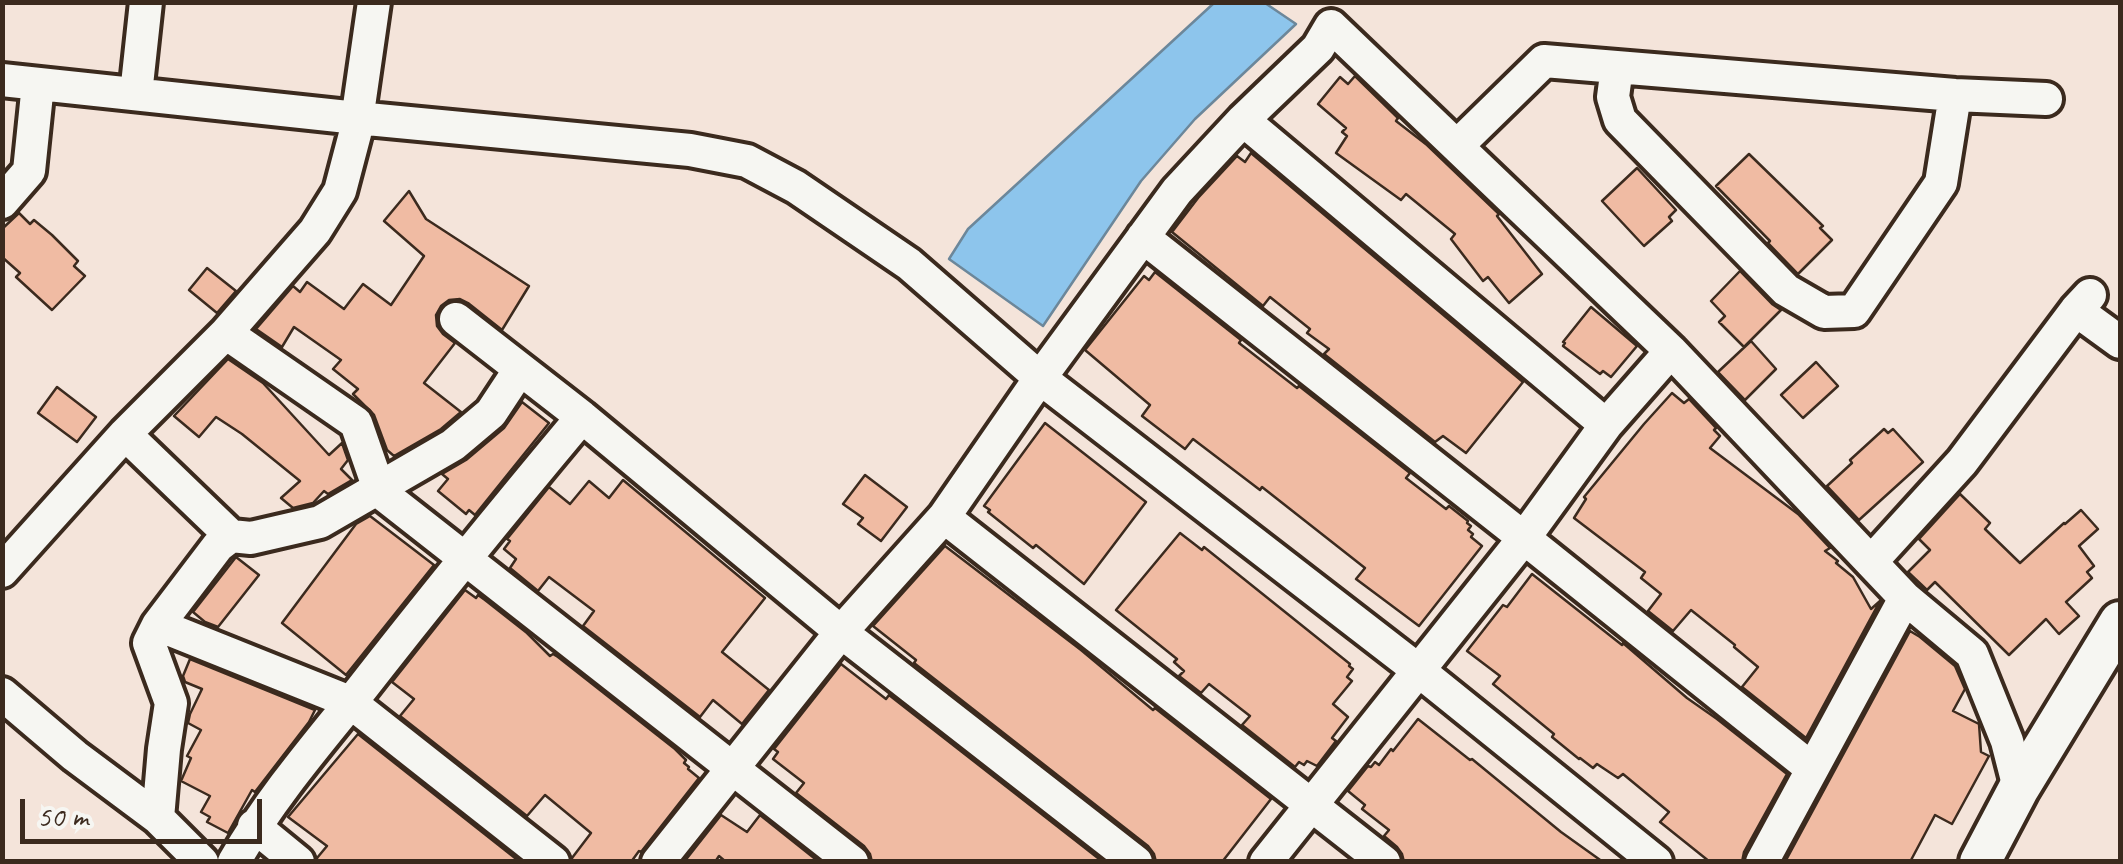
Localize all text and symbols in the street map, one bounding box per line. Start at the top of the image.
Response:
scale bar [25,779,268,841]
text: 50 m [37,797,88,835]

